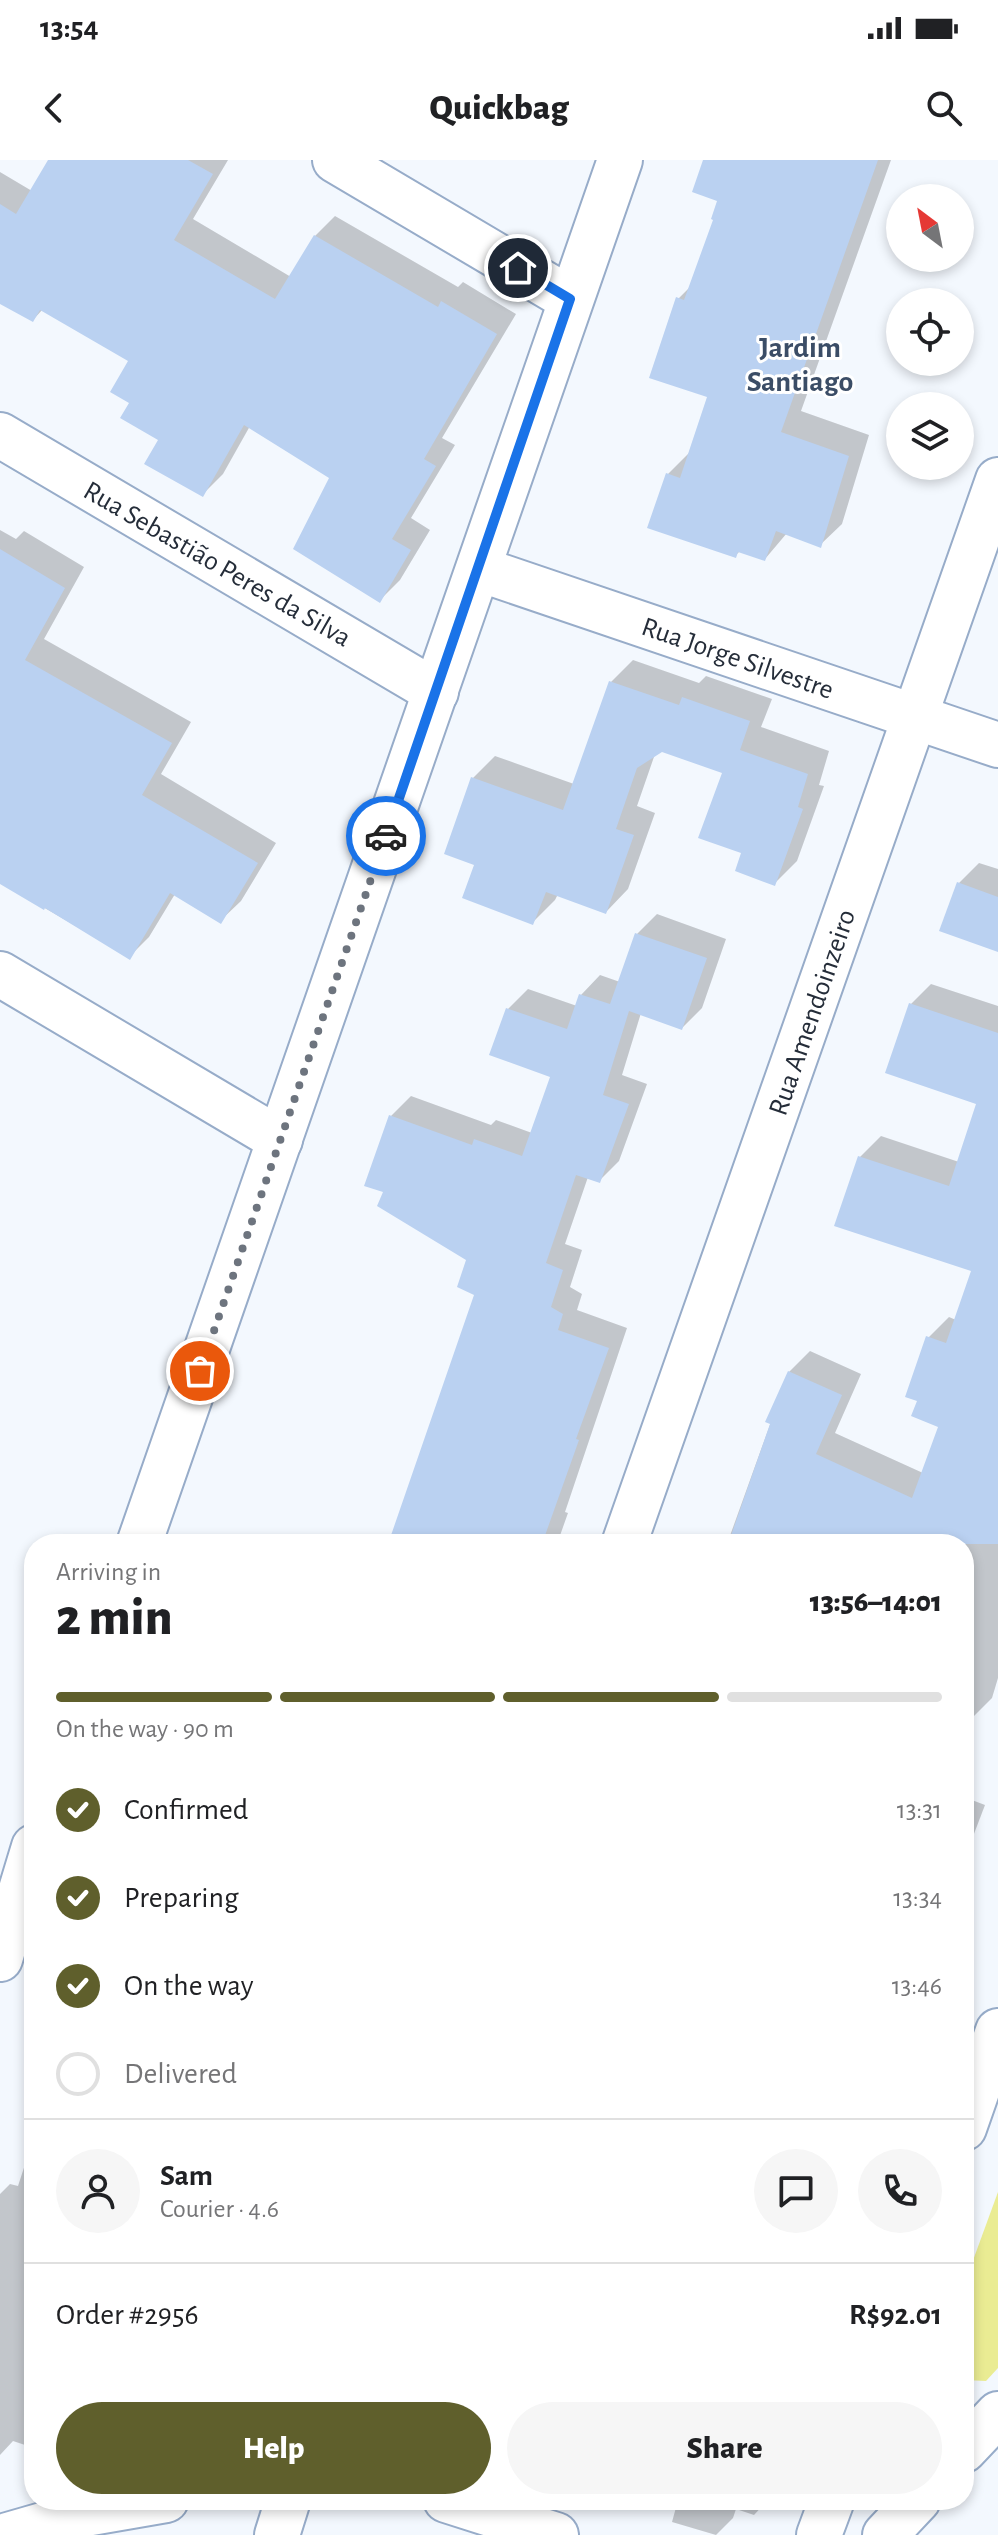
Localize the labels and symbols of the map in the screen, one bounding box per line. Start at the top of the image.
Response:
north arrow [886,184,974,272]
pin [484,234,552,302]
district label: Jardim Santiago [747,333,853,397]
street label: Rua Sebastião Peres da Silva [79,477,355,653]
street label: Rua Jorge Silvestre [638,613,837,705]
courier [346,796,426,876]
street label: Rua Amendoinzeiro [765,906,861,1119]
pin [166,1337,234,1405]

